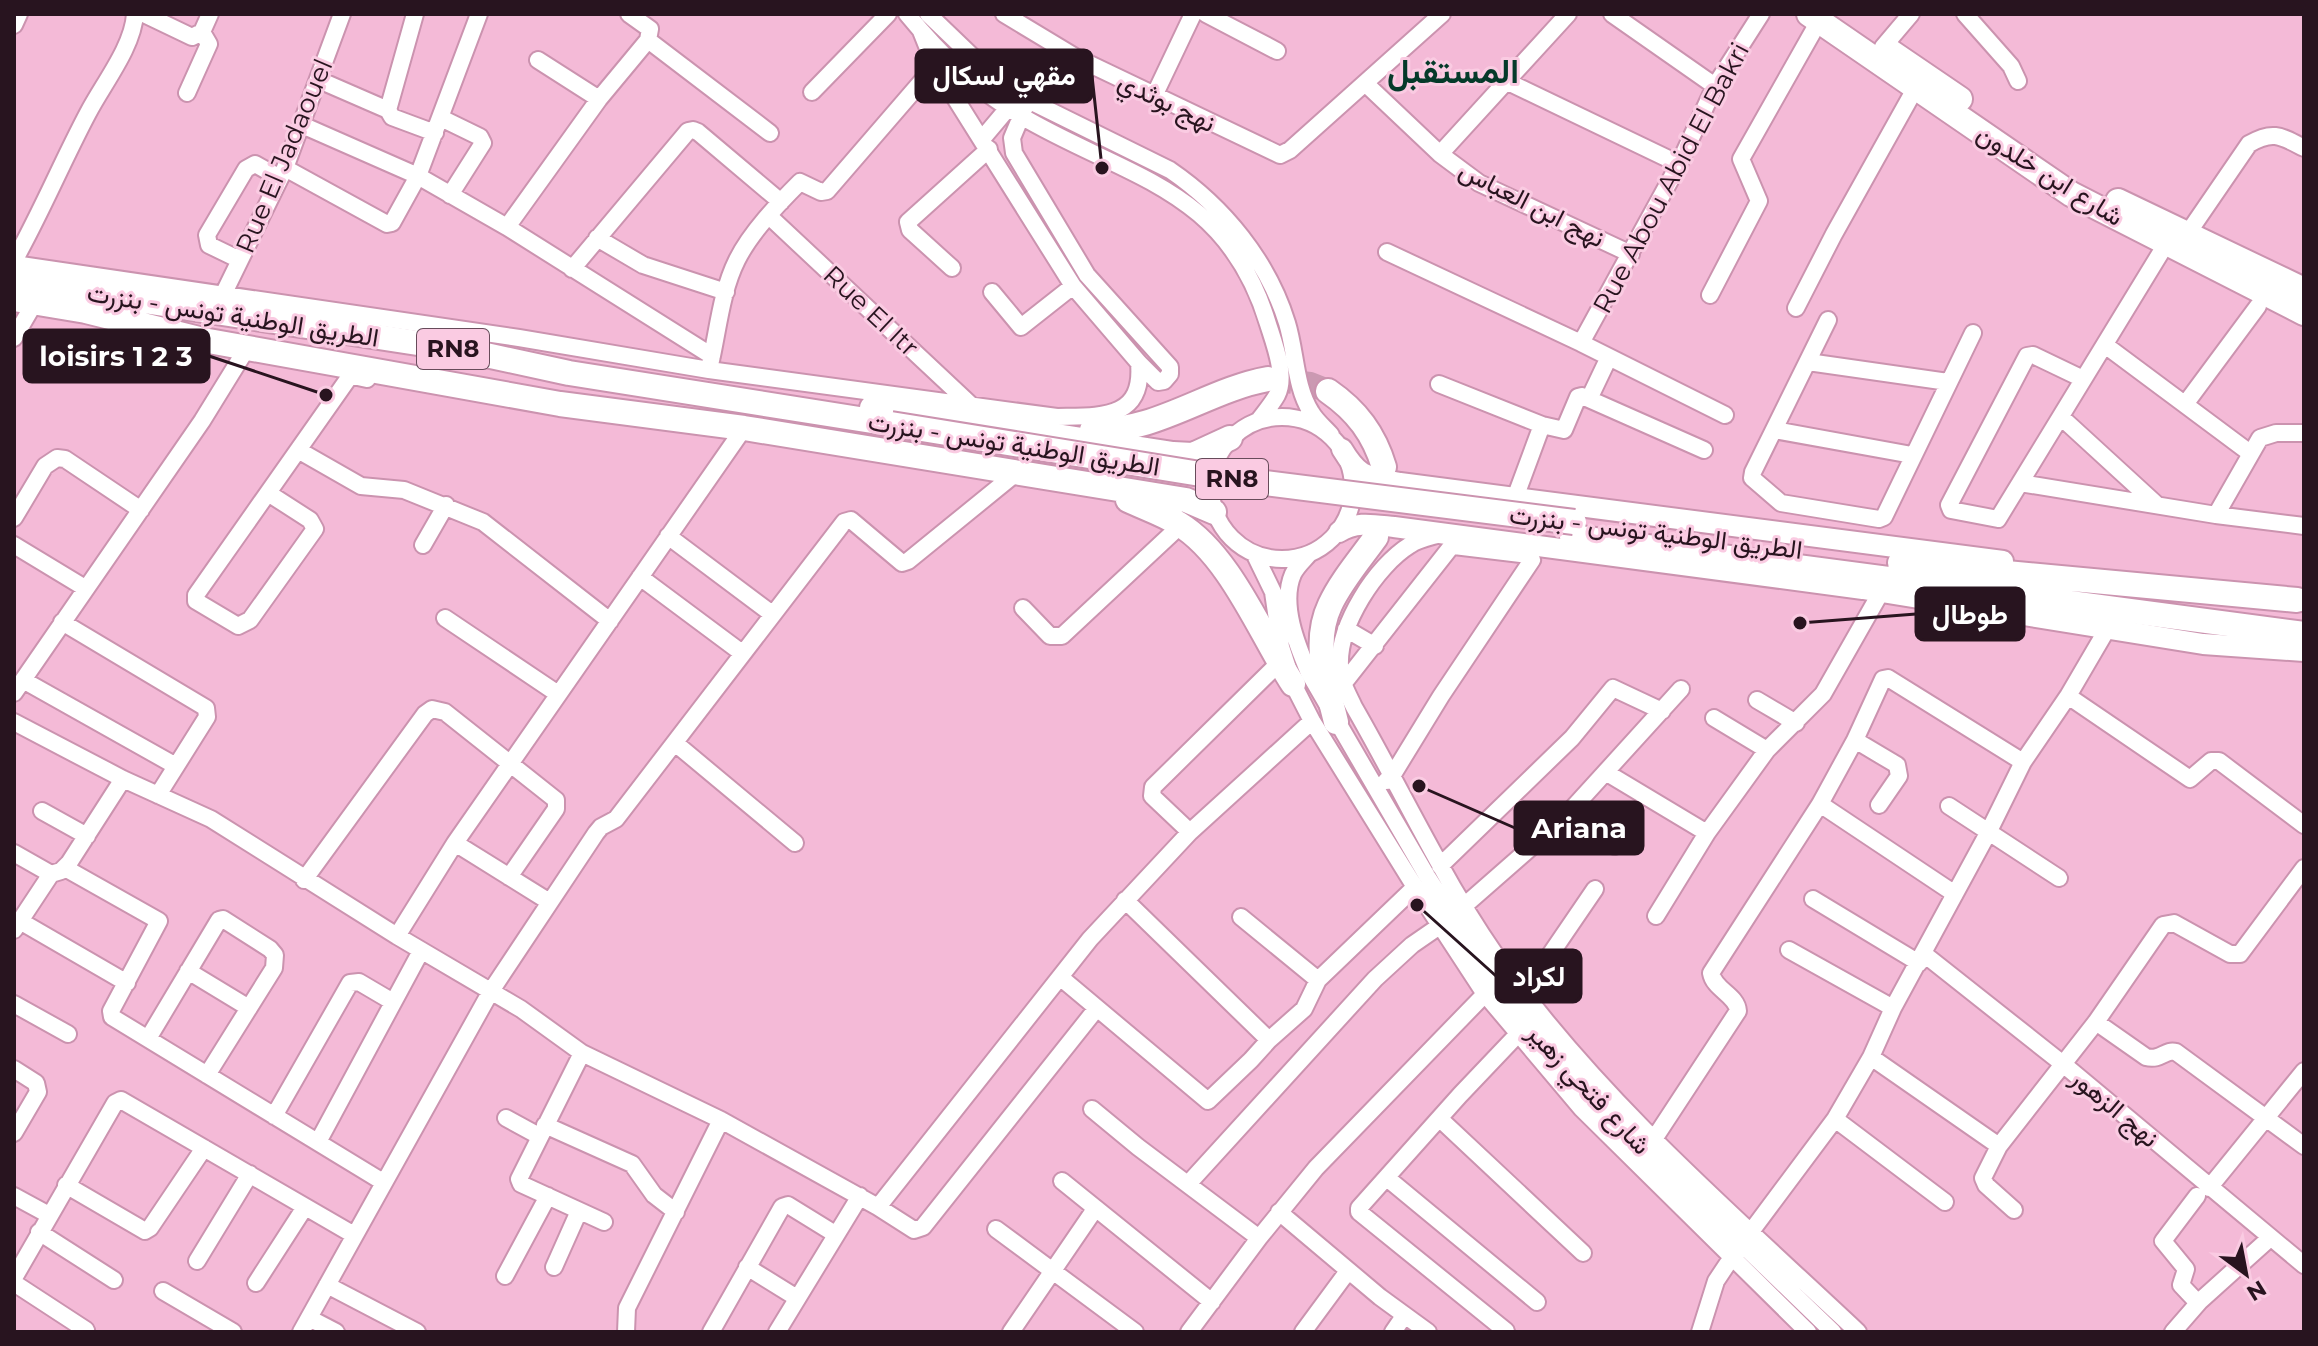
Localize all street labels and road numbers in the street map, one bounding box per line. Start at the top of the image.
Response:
street label: Rue Abou Abid El Bakri [1586,37,1756,319]
street label: Rue El Jadaouel [229,54,339,258]
street label: نهج بوثدي [1111,65,1221,144]
street label: شارع ابن خلدون [1970,117,2129,235]
street label: نهج ابن العباس [1453,154,1610,256]
street label: Rue El Itr [817,259,925,363]
street label: الطريق الوطنية تونس - بنزرت [85,276,381,354]
road number: RN8 [417,329,489,369]
street label: الطريق الوطنية تونس - بنزرت [866,405,1162,483]
road number: RN8 [1196,459,1268,499]
street label: الطريق الوطنية تونس - بنزرت [1508,498,1804,566]
street label: شارع فتحي زهير [1516,1016,1658,1164]
street label: نهج الزهور [2062,1061,2166,1156]

